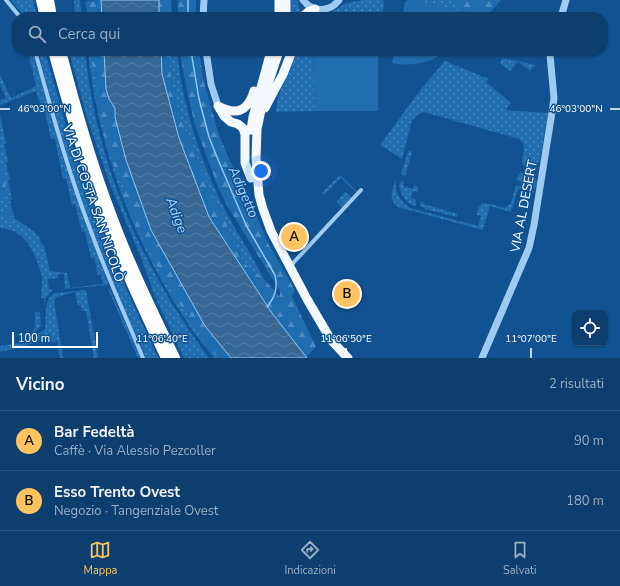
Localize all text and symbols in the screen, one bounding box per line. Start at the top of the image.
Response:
search box [12,12,608,56]
icon: search [26,23,48,45]
text: Cerca qui [58,24,120,44]
text: 46°03'00"N [17,102,71,116]
text: 46°03'00"N [549,102,603,116]
street label: VIA DI COSTA SAN NICOLÒ [57,121,129,285]
street label: VIA AL DESERT [506,158,542,255]
your location [251,161,271,181]
water label: Adigetto [223,163,263,221]
water label: Adige [161,193,192,236]
pin: A [281,222,307,252]
pin: B [334,279,360,309]
map controls [572,310,608,346]
button: locate [572,310,608,346]
scale bar [12,330,98,349]
text: 100 m [18,331,50,346]
text: 11°06'40"E [136,332,188,346]
text: 11°06'50"E [320,332,372,346]
text: 11°07'00"E [505,332,557,346]
text: Vicino [16,373,65,396]
text: 2 risultati [549,375,604,393]
text: Bar Fedeltà [54,422,134,442]
text: A [24,432,34,450]
text: 90 m [574,432,604,450]
text: Caffè · Via Alessio Pezcoller [54,442,216,460]
text: Esso Trento Ovest [54,482,180,502]
text: B [25,492,33,510]
text: 180 m [566,492,604,510]
text: Negozio · Tangenziale Ovest [54,502,218,520]
tab: Mappa [84,539,117,578]
tab: Indicazioni [284,539,336,578]
tab: Salvati [503,539,536,578]

